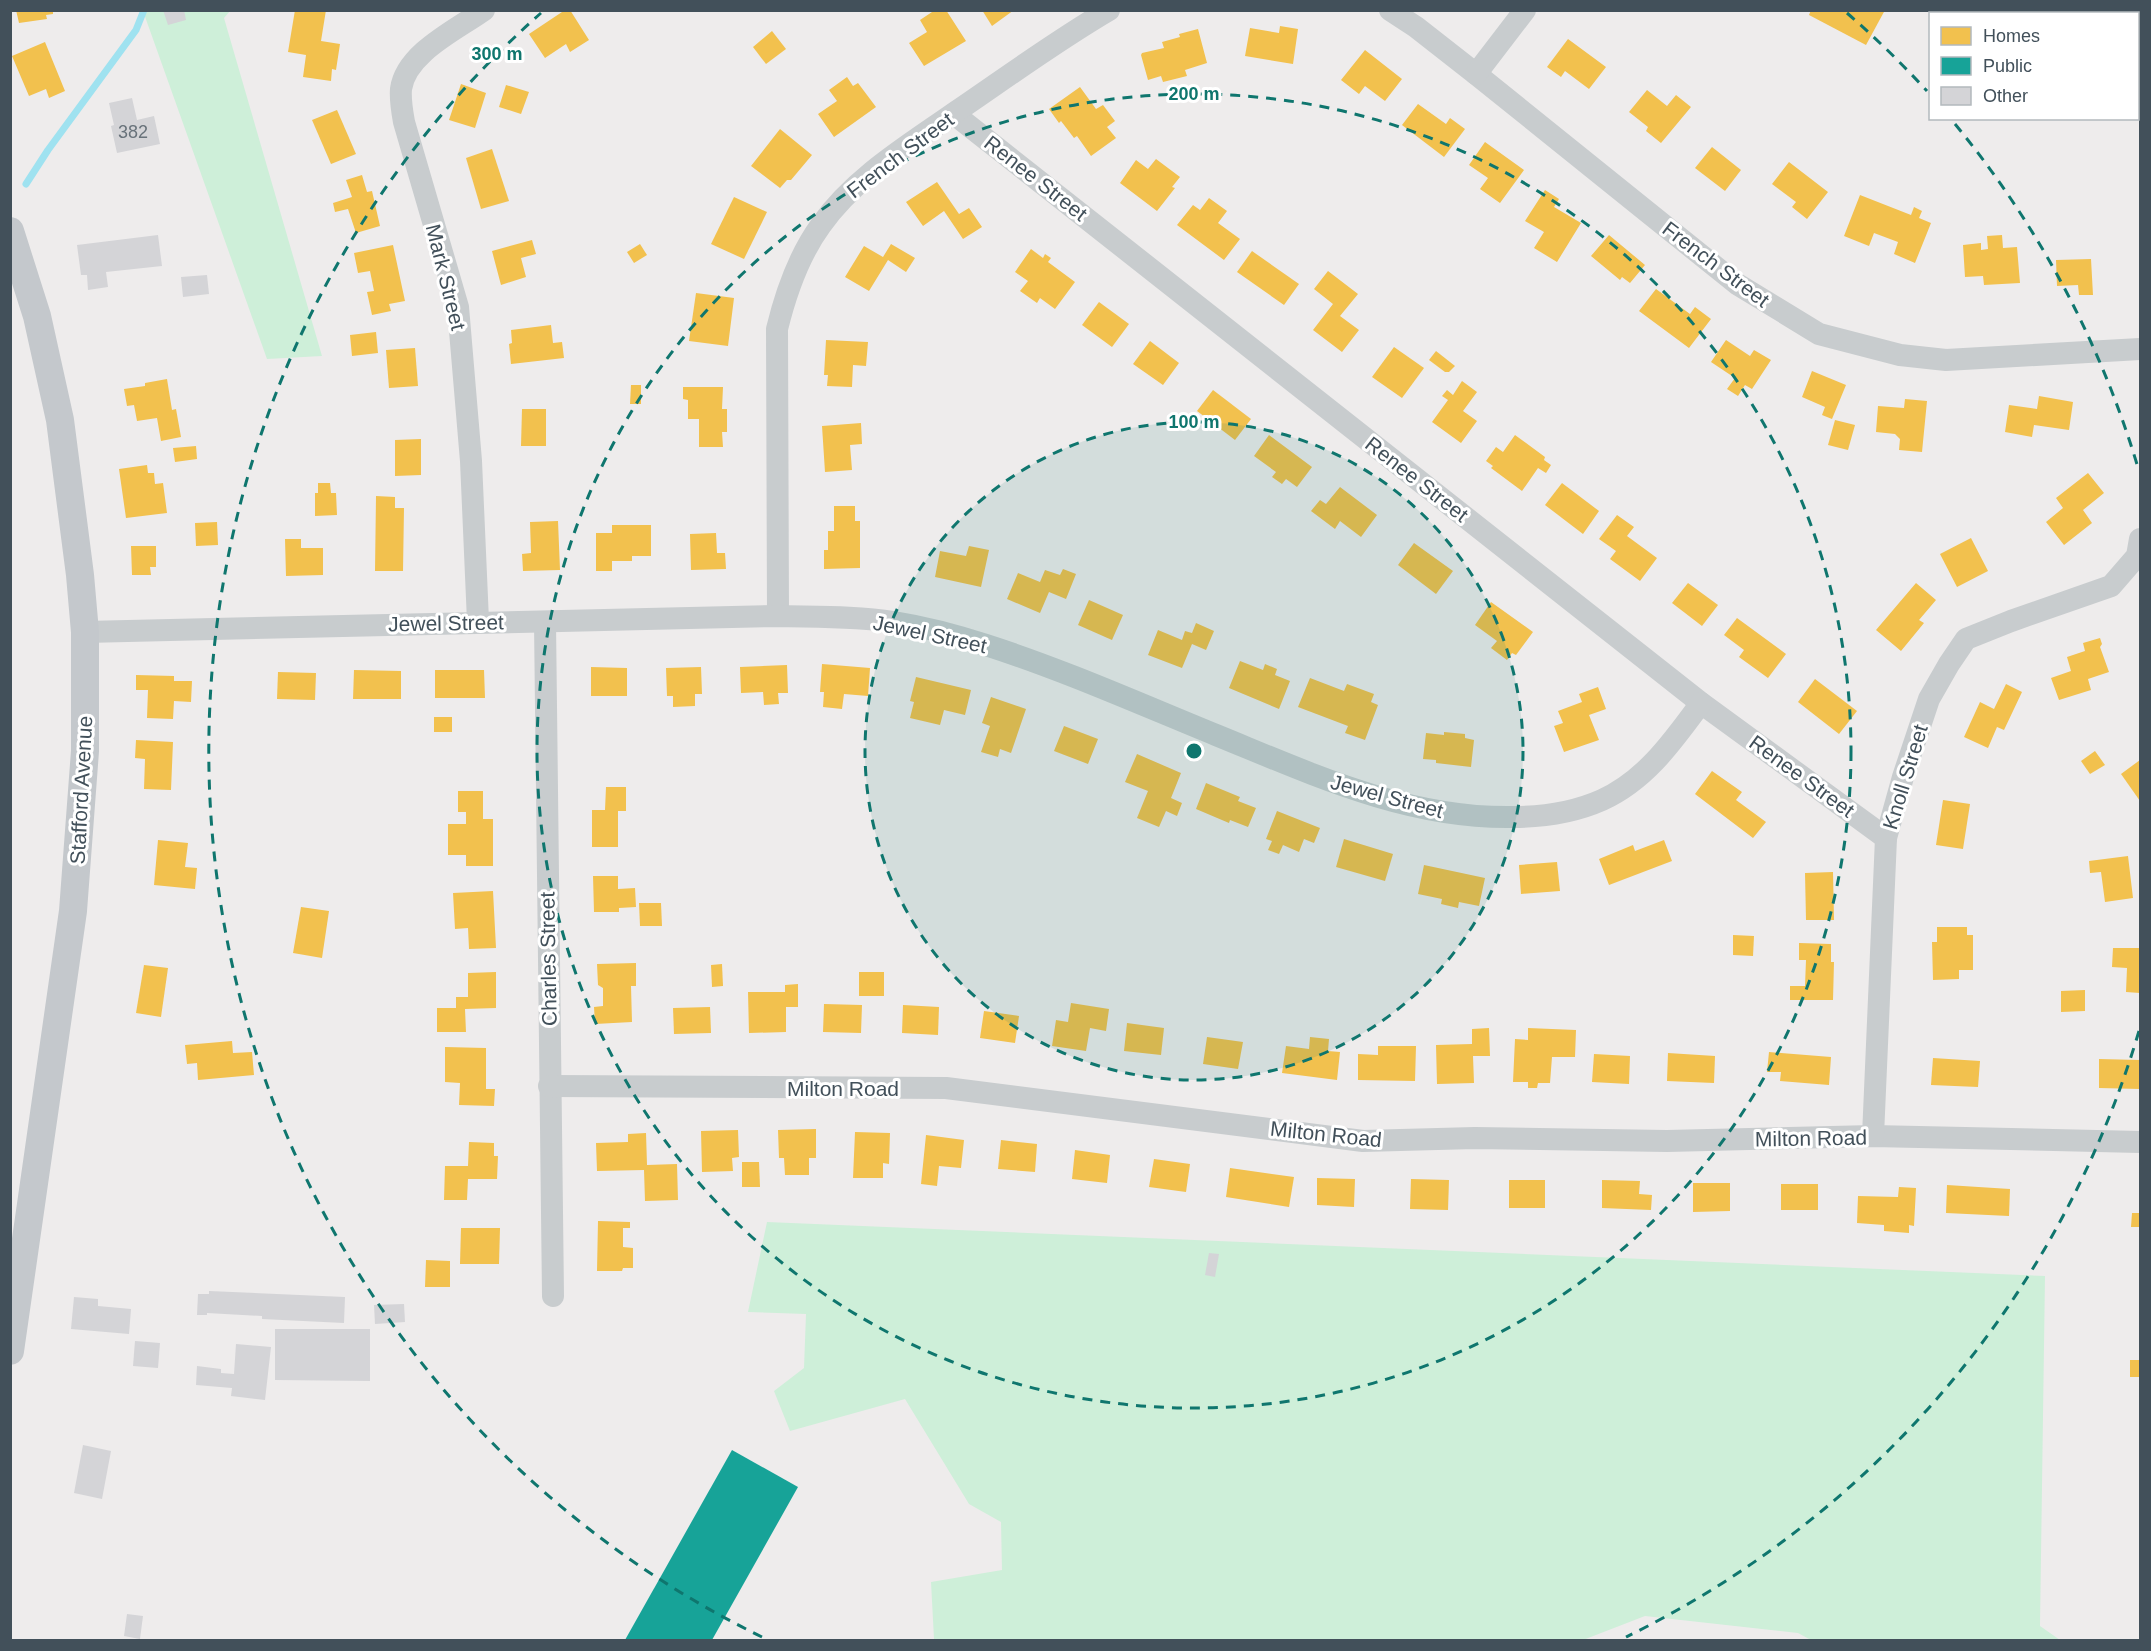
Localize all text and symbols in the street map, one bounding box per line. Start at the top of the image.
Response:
legend [1929,12,2139,120]
text: Homes [1983,26,2040,46]
text: 300 m [471,44,523,64]
text: Public [1983,56,2032,76]
text: 200 m [1168,84,1220,104]
text: Other [1983,86,2028,106]
street label: French Street [842,107,958,202]
house number: 382 [118,122,148,142]
street label: Renee Street [980,131,1092,225]
street label: French Street [1658,217,1774,312]
street label: Mark Street [422,222,470,333]
text: 100 m [1168,412,1220,432]
street label: Renee Street [1361,432,1473,526]
street label: Jewel Street [388,610,504,636]
street label: Jewel Street [871,611,989,657]
street label: Stafford Avenue [66,715,96,865]
street label: Knoll Street [1878,722,1932,832]
street label: Renee Street [1745,730,1859,822]
centre of rings [1184,741,1204,761]
street label: Jewel Street [1328,770,1446,822]
street label: Charles Street [535,892,561,1026]
street label: Milton Road [787,1077,899,1100]
street label: Milton Road [1269,1117,1383,1151]
street label: Milton Road [1755,1126,1867,1150]

